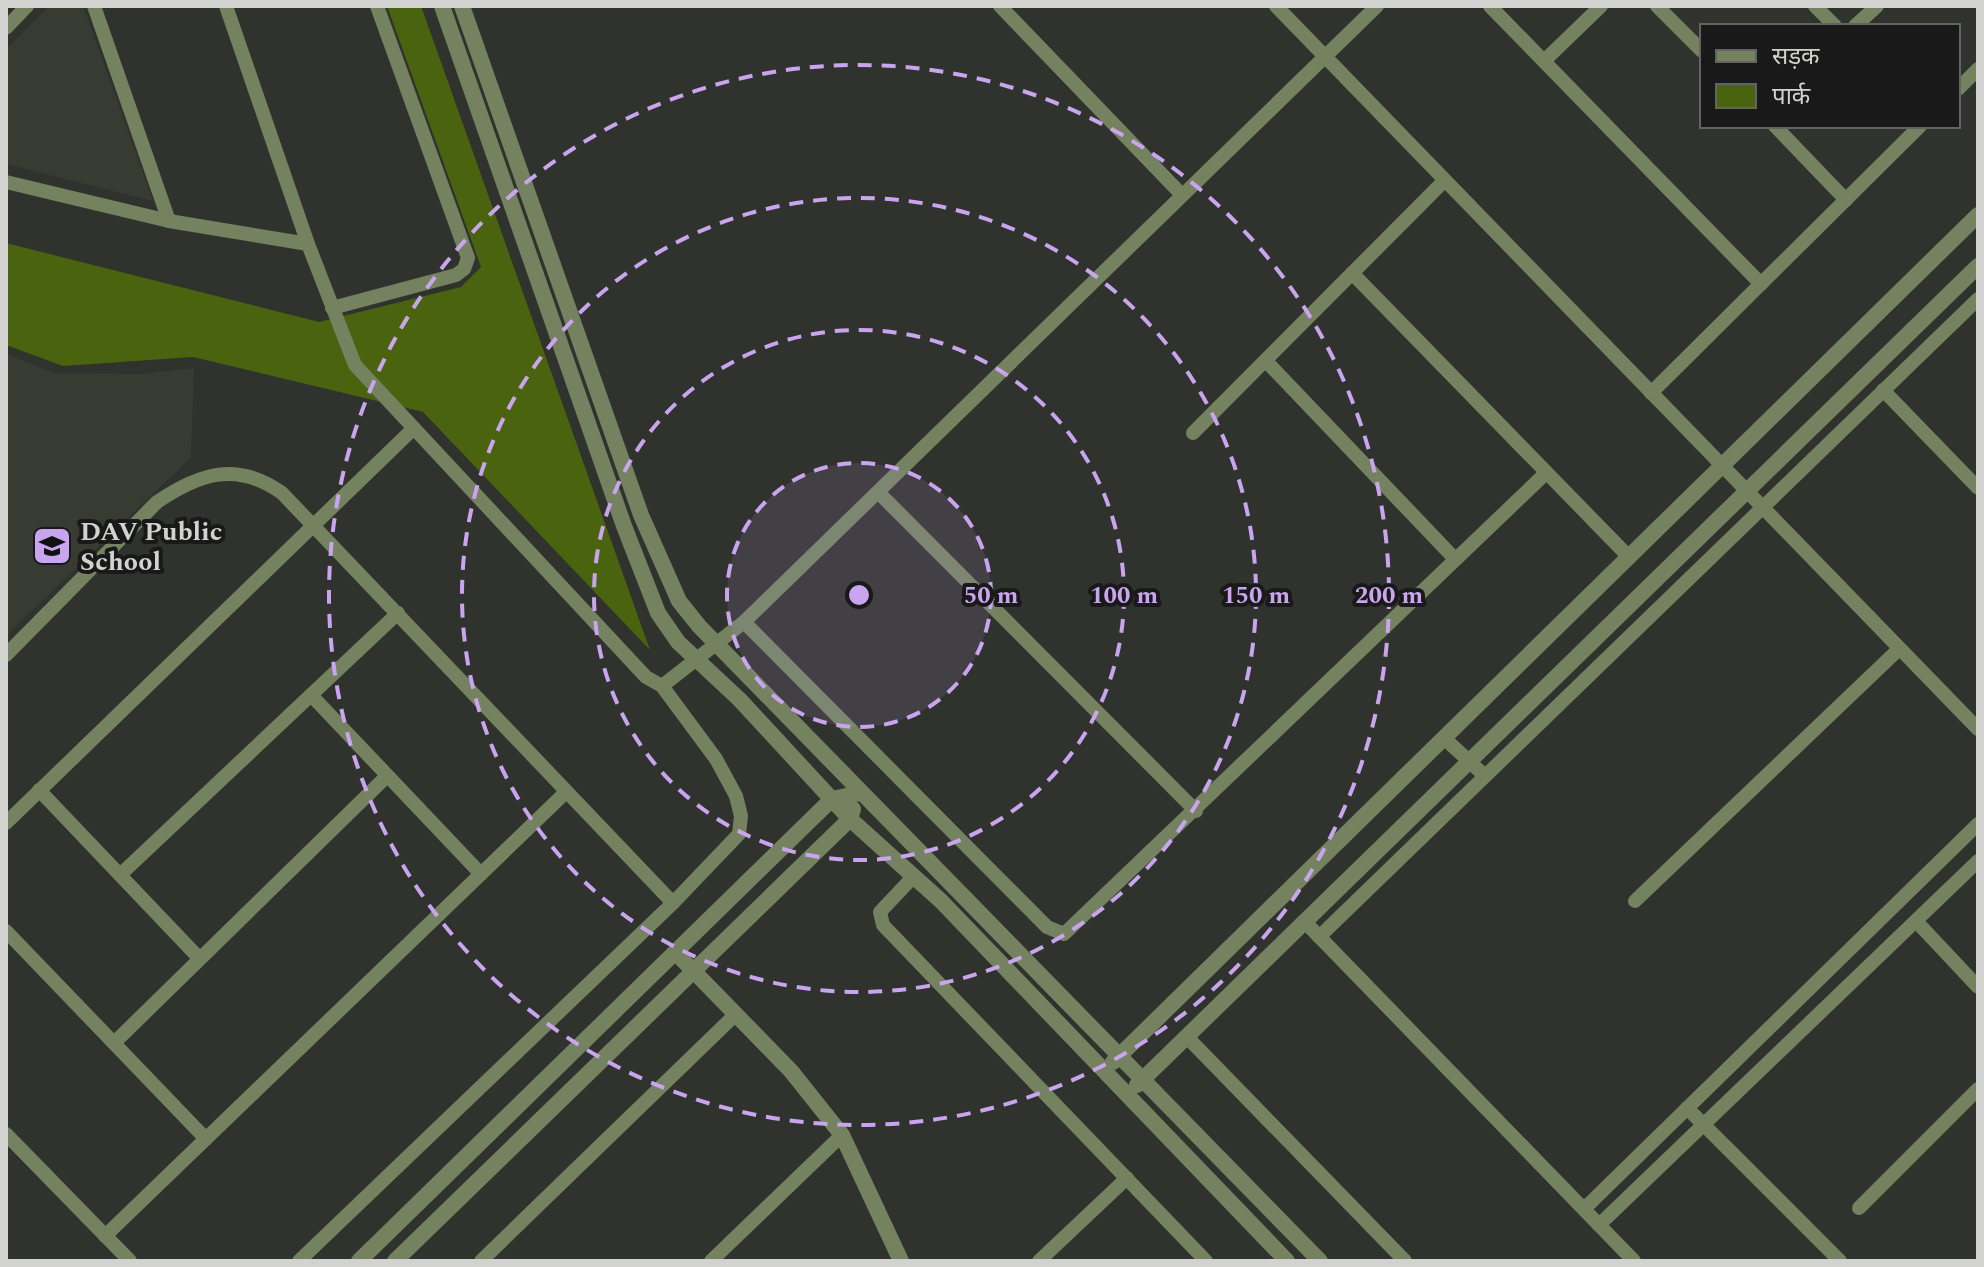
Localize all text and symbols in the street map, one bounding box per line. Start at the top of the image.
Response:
legend [1700,24,1960,128]
text: सड़क [1772,39,1820,75]
text: पार्क [1772,79,1811,115]
place label: DAV Public School [80,512,222,582]
school or university icon: DAV Public School [31,525,73,567]
text: 50 m [964,578,1019,614]
text: 100 m [1090,578,1158,614]
text: 150 m [1222,578,1290,614]
text: 200 m [1355,578,1423,614]
centre of rings [845,581,873,609]

